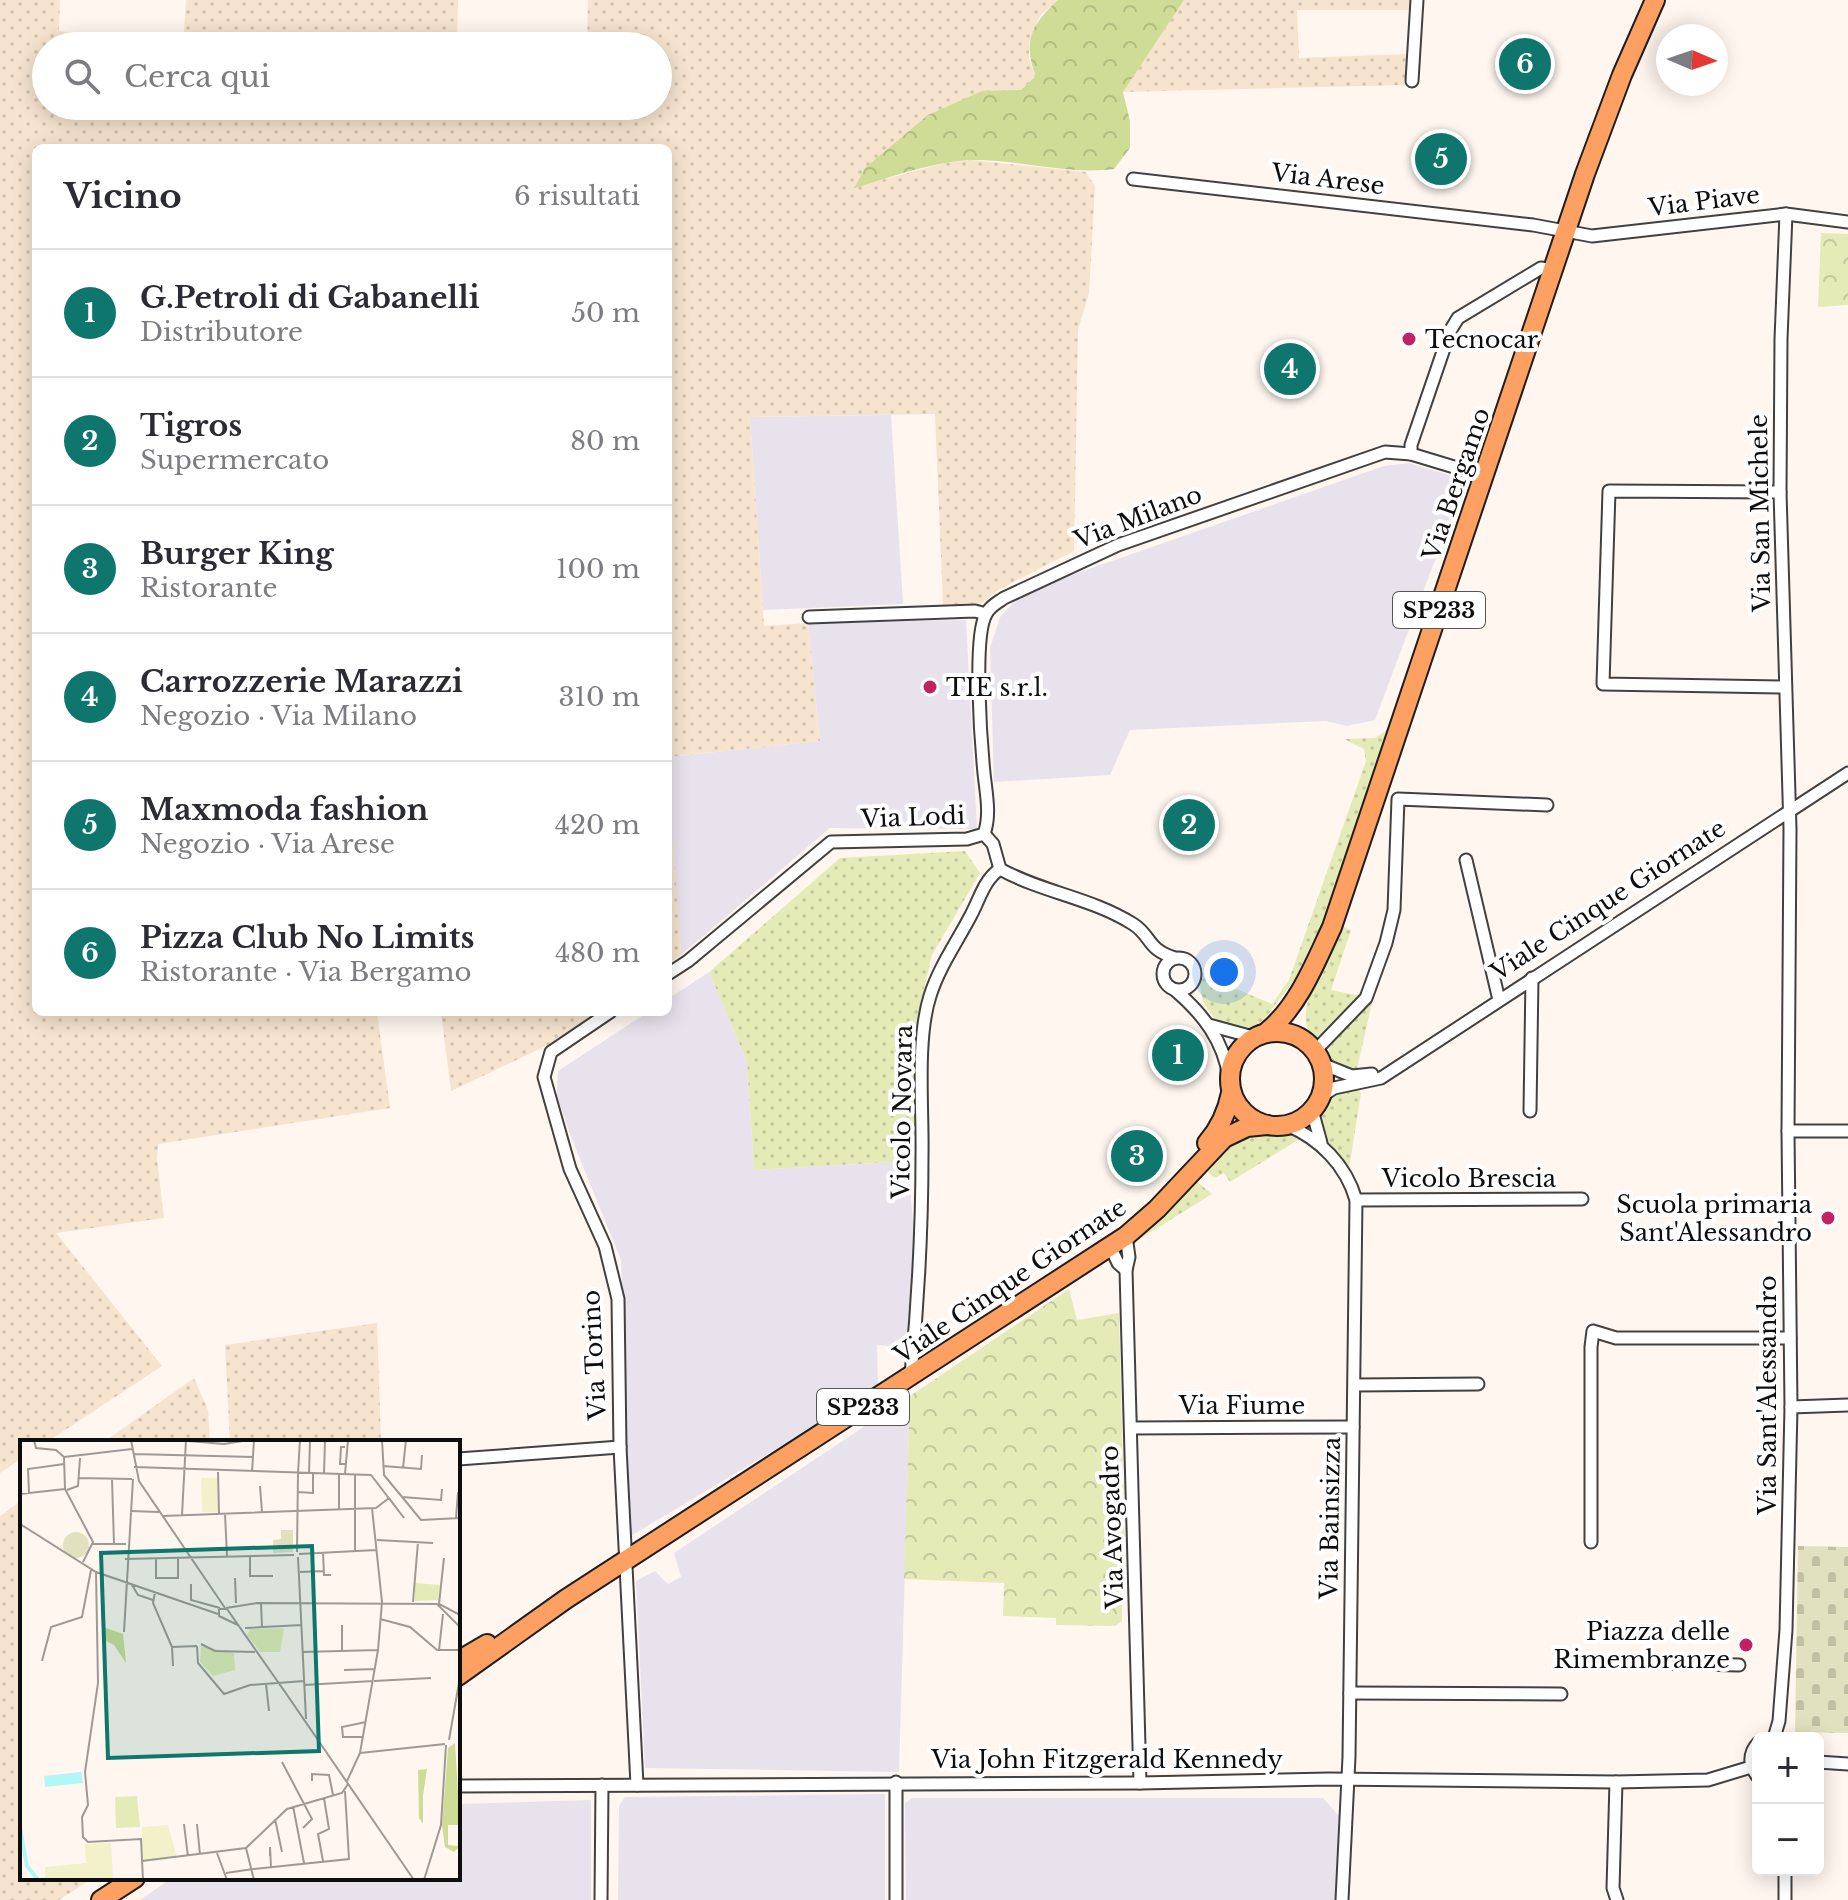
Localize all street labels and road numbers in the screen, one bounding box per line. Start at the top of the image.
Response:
street label: Via Arese [1269,158,1386,200]
street label: Via Piave [1646,180,1761,222]
street label: Via Bergamo [1416,404,1496,565]
street label: Via San Michele [1744,414,1776,613]
street label: Via Milano [1069,479,1206,555]
road number: SP233 [1393,592,1485,628]
street label: Via Lodi [859,801,966,833]
street label: Viale Cinque Giornate [1484,813,1731,987]
street label: Vicolo Novara [886,1024,918,1200]
street label: Vicolo Brescia [1381,1164,1557,1193]
street label: Viale Cinque Giornate [888,1192,1132,1370]
street label: Via Sant'Alessandro [1753,1275,1782,1516]
street label: Via Torino [576,1289,612,1422]
road number: SP233 [817,1389,909,1425]
street label: Via Fiume [1178,1391,1305,1420]
street label: Via Bainsizza [1314,1436,1346,1600]
street label: Via Avogadro [1095,1445,1129,1610]
street label: Via John Fitzgerald Kennedy [930,1745,1283,1774]

